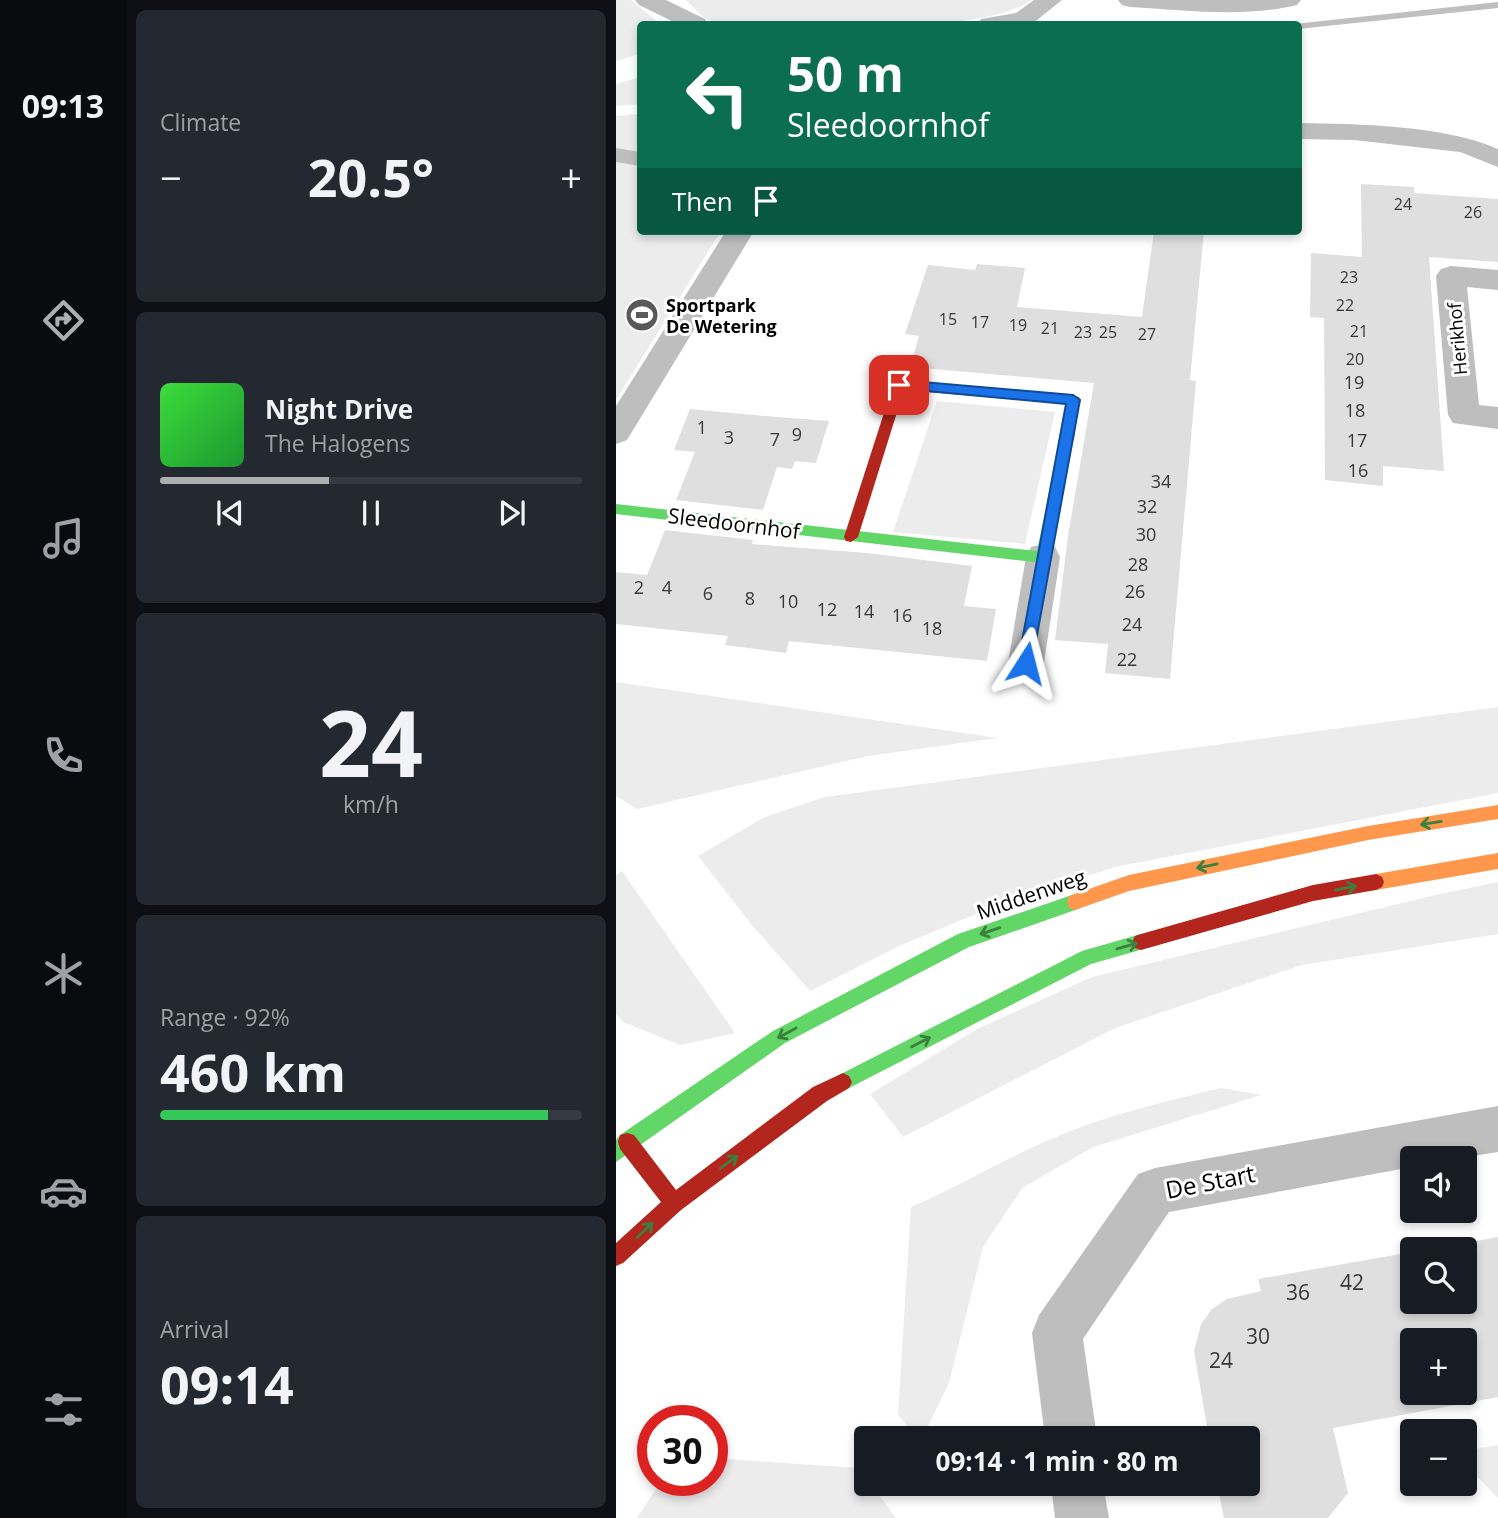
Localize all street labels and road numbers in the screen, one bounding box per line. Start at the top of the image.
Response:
street label: Herikhof [1442,301,1472,376]
street label: Sleedoornhof [667,501,803,545]
street label: Middenweg [973,862,1089,926]
street label: De Start [1162,1156,1258,1206]

